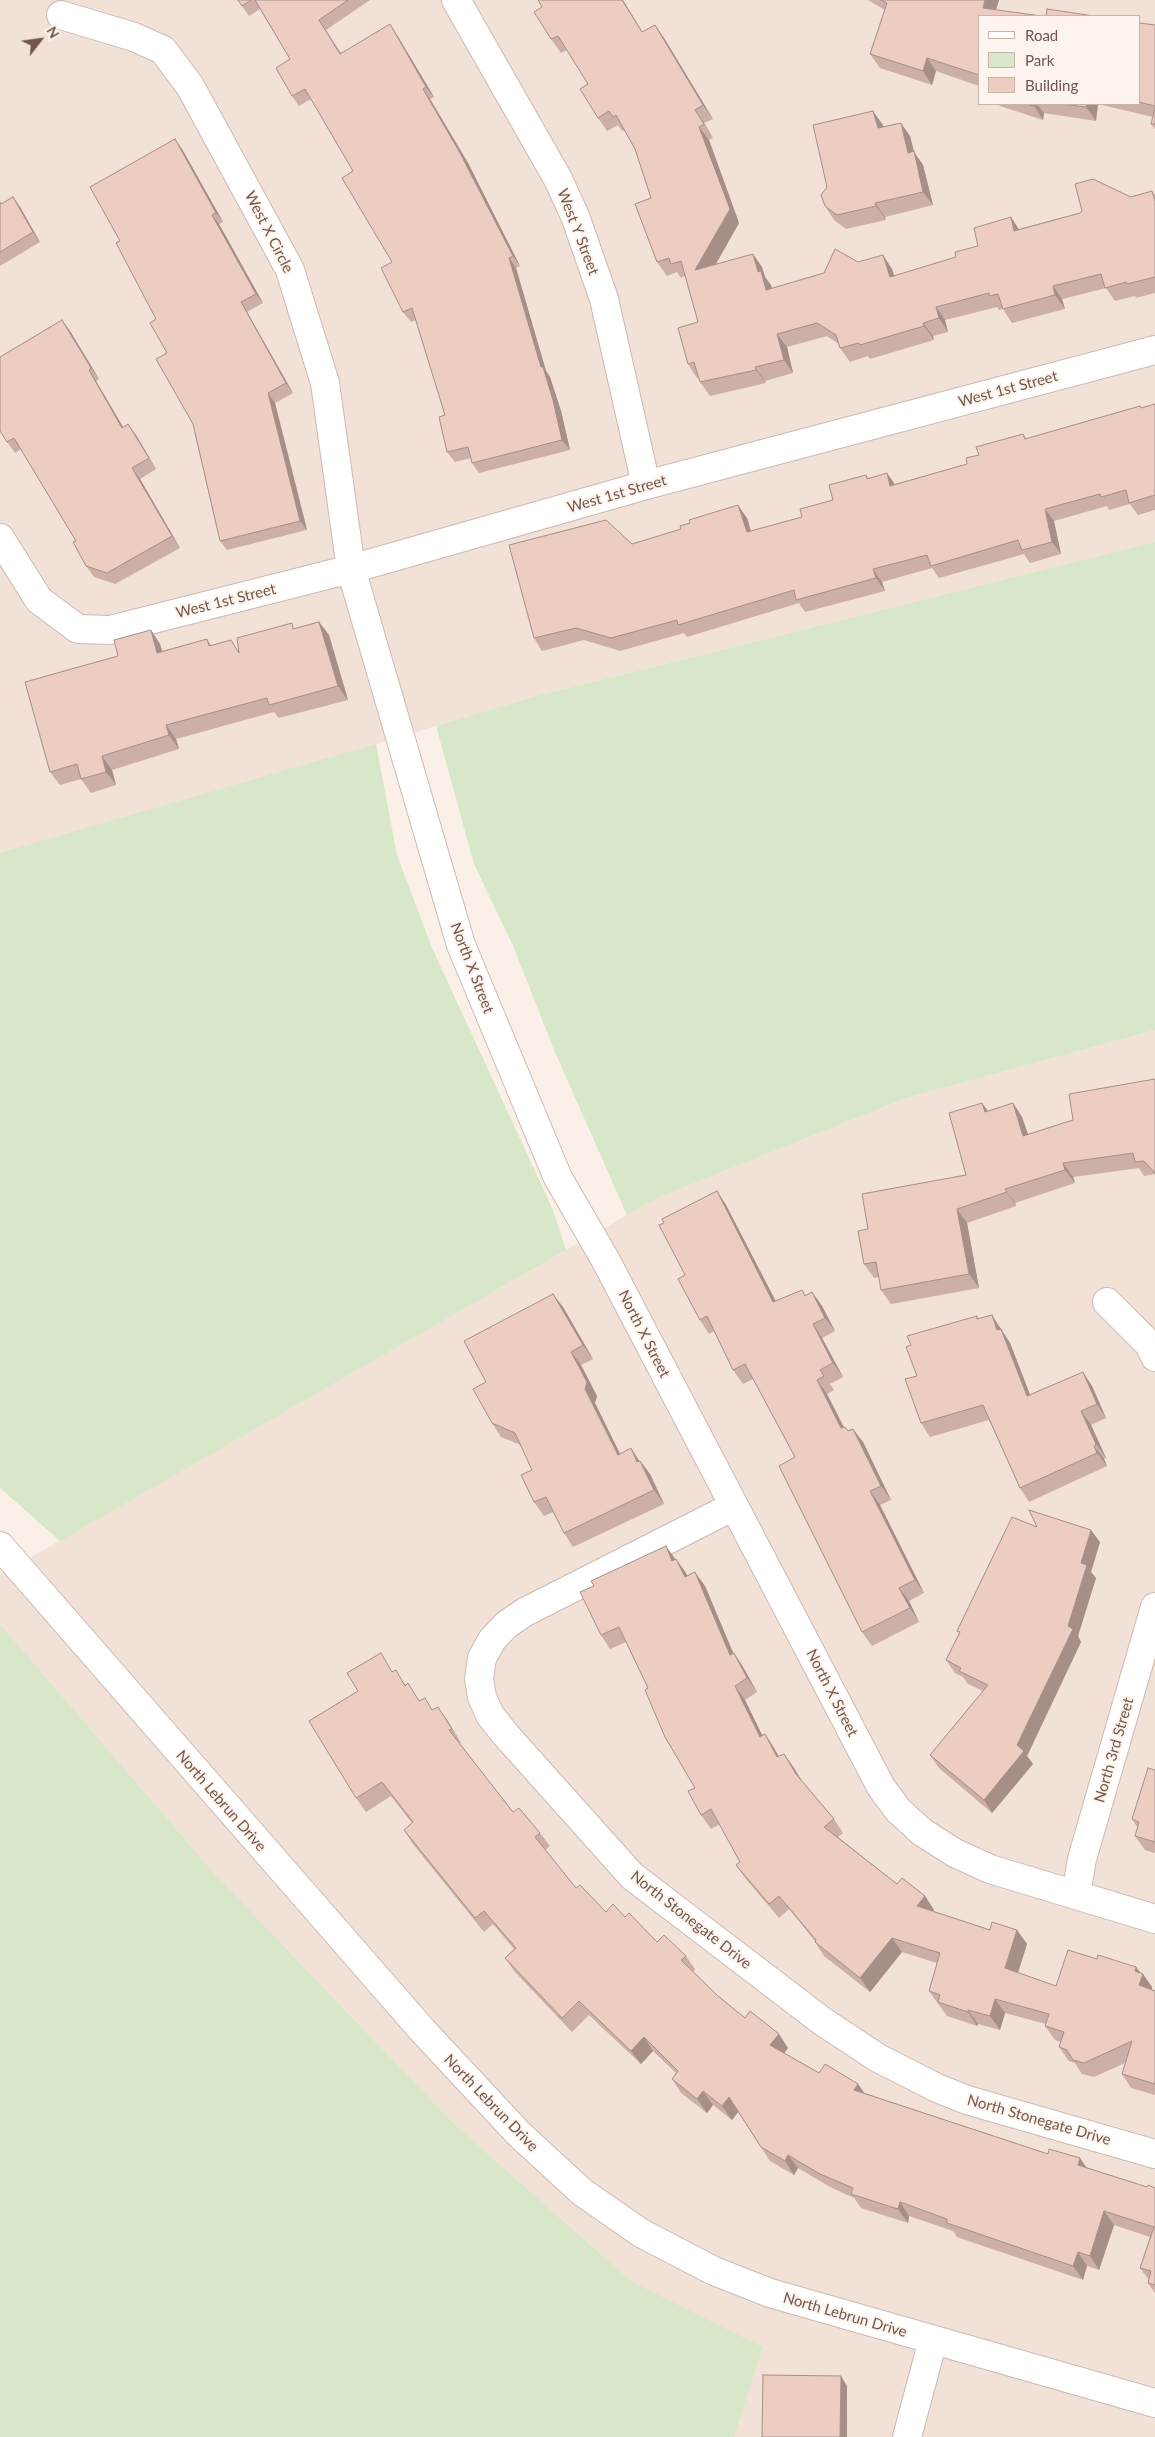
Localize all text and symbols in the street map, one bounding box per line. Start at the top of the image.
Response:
north arrow [15,15,65,65]
legend [978,15,1140,105]
text: N [43,23,63,41]
text: Road [1025,26,1058,44]
text: Park [1025,51,1054,69]
text: Building [1025,76,1078,94]
street label: West Y Street [553,186,603,278]
street label: West X Circle [241,188,297,276]
street label: West 1st Street [956,367,1060,411]
street label: West 1st Street [565,471,669,517]
street label: West 1st Street [174,580,278,622]
street label: North X Street [446,920,498,1016]
street label: North X Street [614,1287,674,1381]
street label: North X Street [802,1646,862,1740]
street label: North 3rd Street [1090,1695,1138,1805]
street label: North Lebrun Drive [172,1747,270,1855]
street label: North Stonegate Drive [627,1867,755,1973]
street label: North Lebrun Drive [440,2051,542,2155]
street label: North Stonegate Drive [965,2091,1113,2149]
street label: North Lebrun Drive [781,2289,909,2341]

